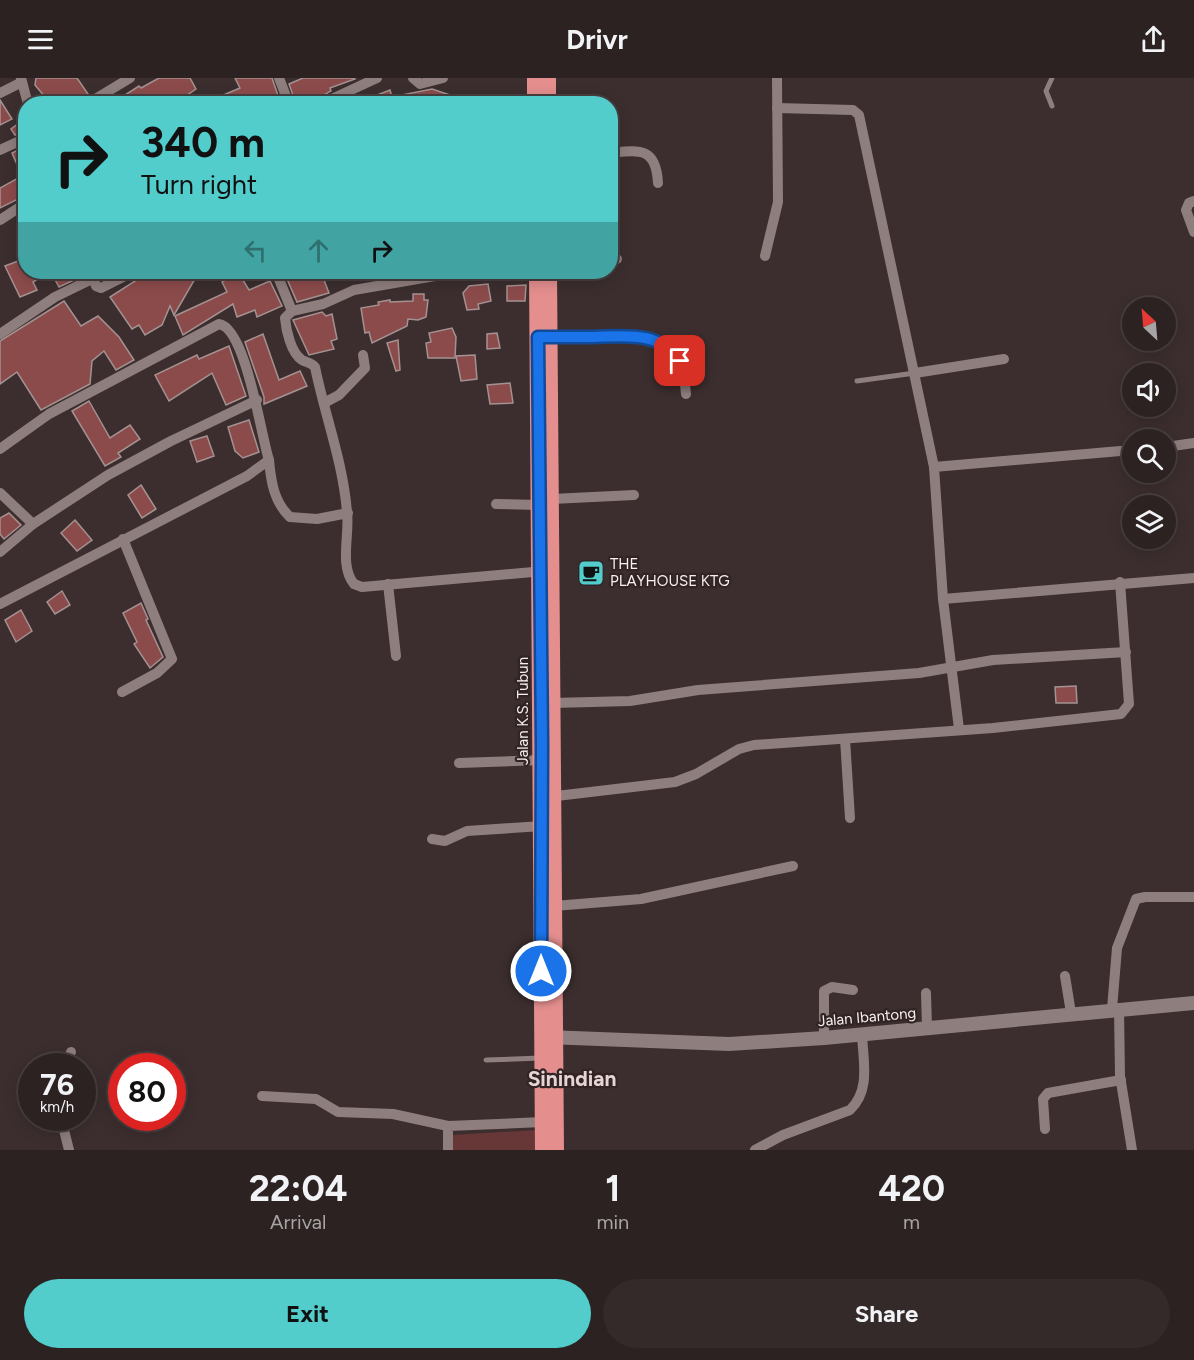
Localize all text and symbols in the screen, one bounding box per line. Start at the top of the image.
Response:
icon: menu [24,23,57,56]
text: Drivr [566,23,628,56]
icon: share [1137,23,1170,56]
text: 340 m [141,117,265,168]
icon: right [42,120,120,198]
text: Turn right [141,168,257,201]
icon: left [239,234,272,267]
icon: ahead [302,234,335,267]
icon: right [365,234,398,267]
north arrow [1122,297,1176,351]
map controls [1122,297,1176,549]
pin [654,335,705,386]
icon: arrive [663,344,696,377]
button: sound [1122,363,1176,417]
button: search [1122,429,1176,483]
button: layers [1122,495,1176,549]
place label: THE PLAYHOUSE KTG [610,555,730,590]
cafe icon: THE PLAYHOUSE KTG [576,558,606,588]
street label: Jalan K.S. Tubun [514,657,532,765]
position arrow [509,939,573,1003]
street label: Jalan Ibantong [817,1004,917,1030]
speed limit sign: 80 [108,1053,186,1131]
text: 76 [40,1066,74,1103]
district label: Sinindian [528,1066,616,1091]
text: km/h [40,1098,74,1116]
text: 22:04 [249,1167,348,1210]
text: 1 [605,1167,620,1210]
text: 420 [878,1167,945,1210]
text: Arrival [270,1210,326,1234]
text: min [596,1210,629,1234]
text: m [903,1210,920,1234]
button: Exit [24,1279,591,1348]
button: Share [603,1279,1170,1348]

